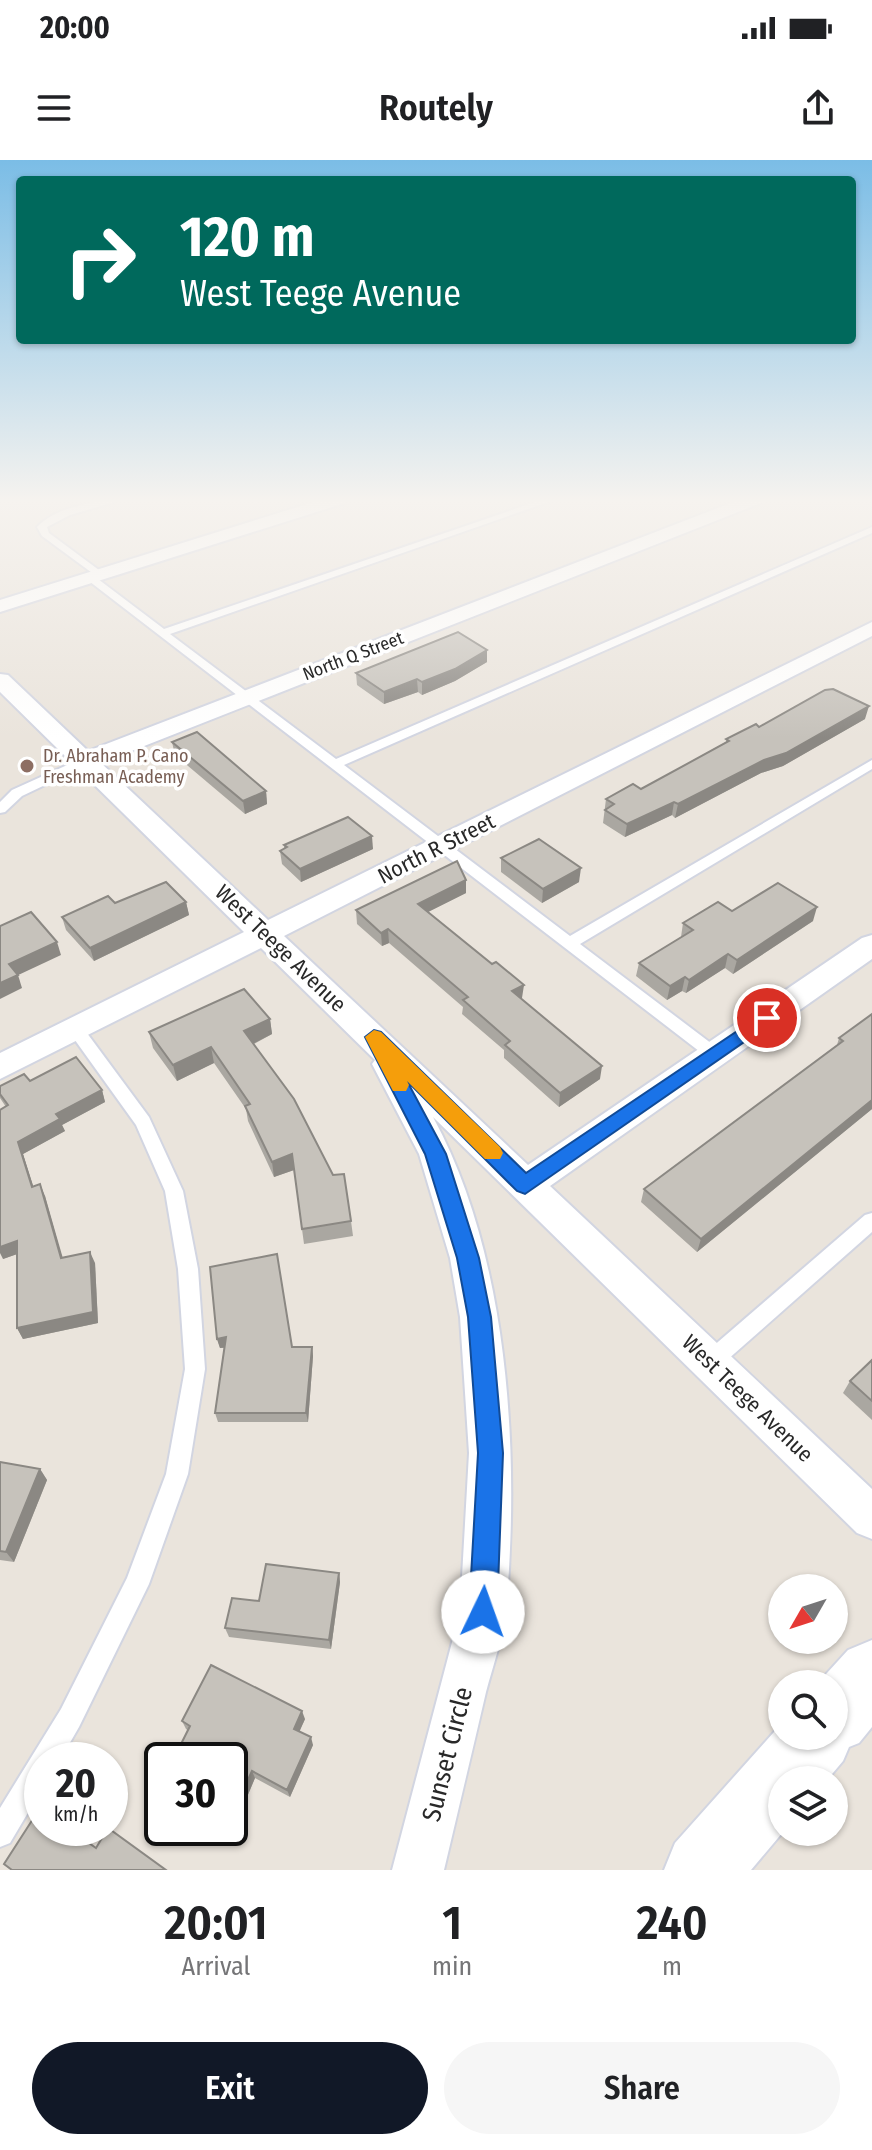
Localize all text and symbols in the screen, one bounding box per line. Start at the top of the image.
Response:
text: 20:00 [40,10,110,46]
icon: menu [32,86,76,130]
text: Routely [379,86,493,130]
icon: share [796,86,840,130]
text: 120 m [180,204,315,271]
icon: right [48,208,152,312]
text: West Teege Avenue [180,272,461,316]
street label: North Q Street [300,627,407,685]
place label: Dr. Abraham P. Cano Freshman Academy [43,745,188,788]
marker: Dr. Abraham P. Cano Freshman Academy [18,757,36,775]
street label: North R Street [373,807,500,889]
street label: West Teege Avenue [210,879,352,1018]
pin [733,984,801,1052]
icon: arrive [745,996,789,1040]
street label: West Teege Avenue [677,1329,819,1468]
position arrow [441,1570,525,1654]
north arrow [768,1574,848,1654]
map controls [768,1574,848,1846]
button: search [768,1670,848,1750]
street label: Sunset Circle [416,1684,479,1825]
speed limit sign: 30 [144,1742,248,1846]
text: 20 [56,1760,96,1808]
button: layers [768,1766,848,1846]
text: km/h [54,1802,98,1826]
text: 20:01 [164,1894,268,1952]
text: 1 [442,1894,462,1952]
text: 240 [637,1894,708,1952]
text: Arrival [182,1951,250,1982]
text: min [432,1951,472,1982]
text: m [662,1951,682,1982]
button: Exit [32,2042,428,2134]
button: Share [444,2042,840,2134]

